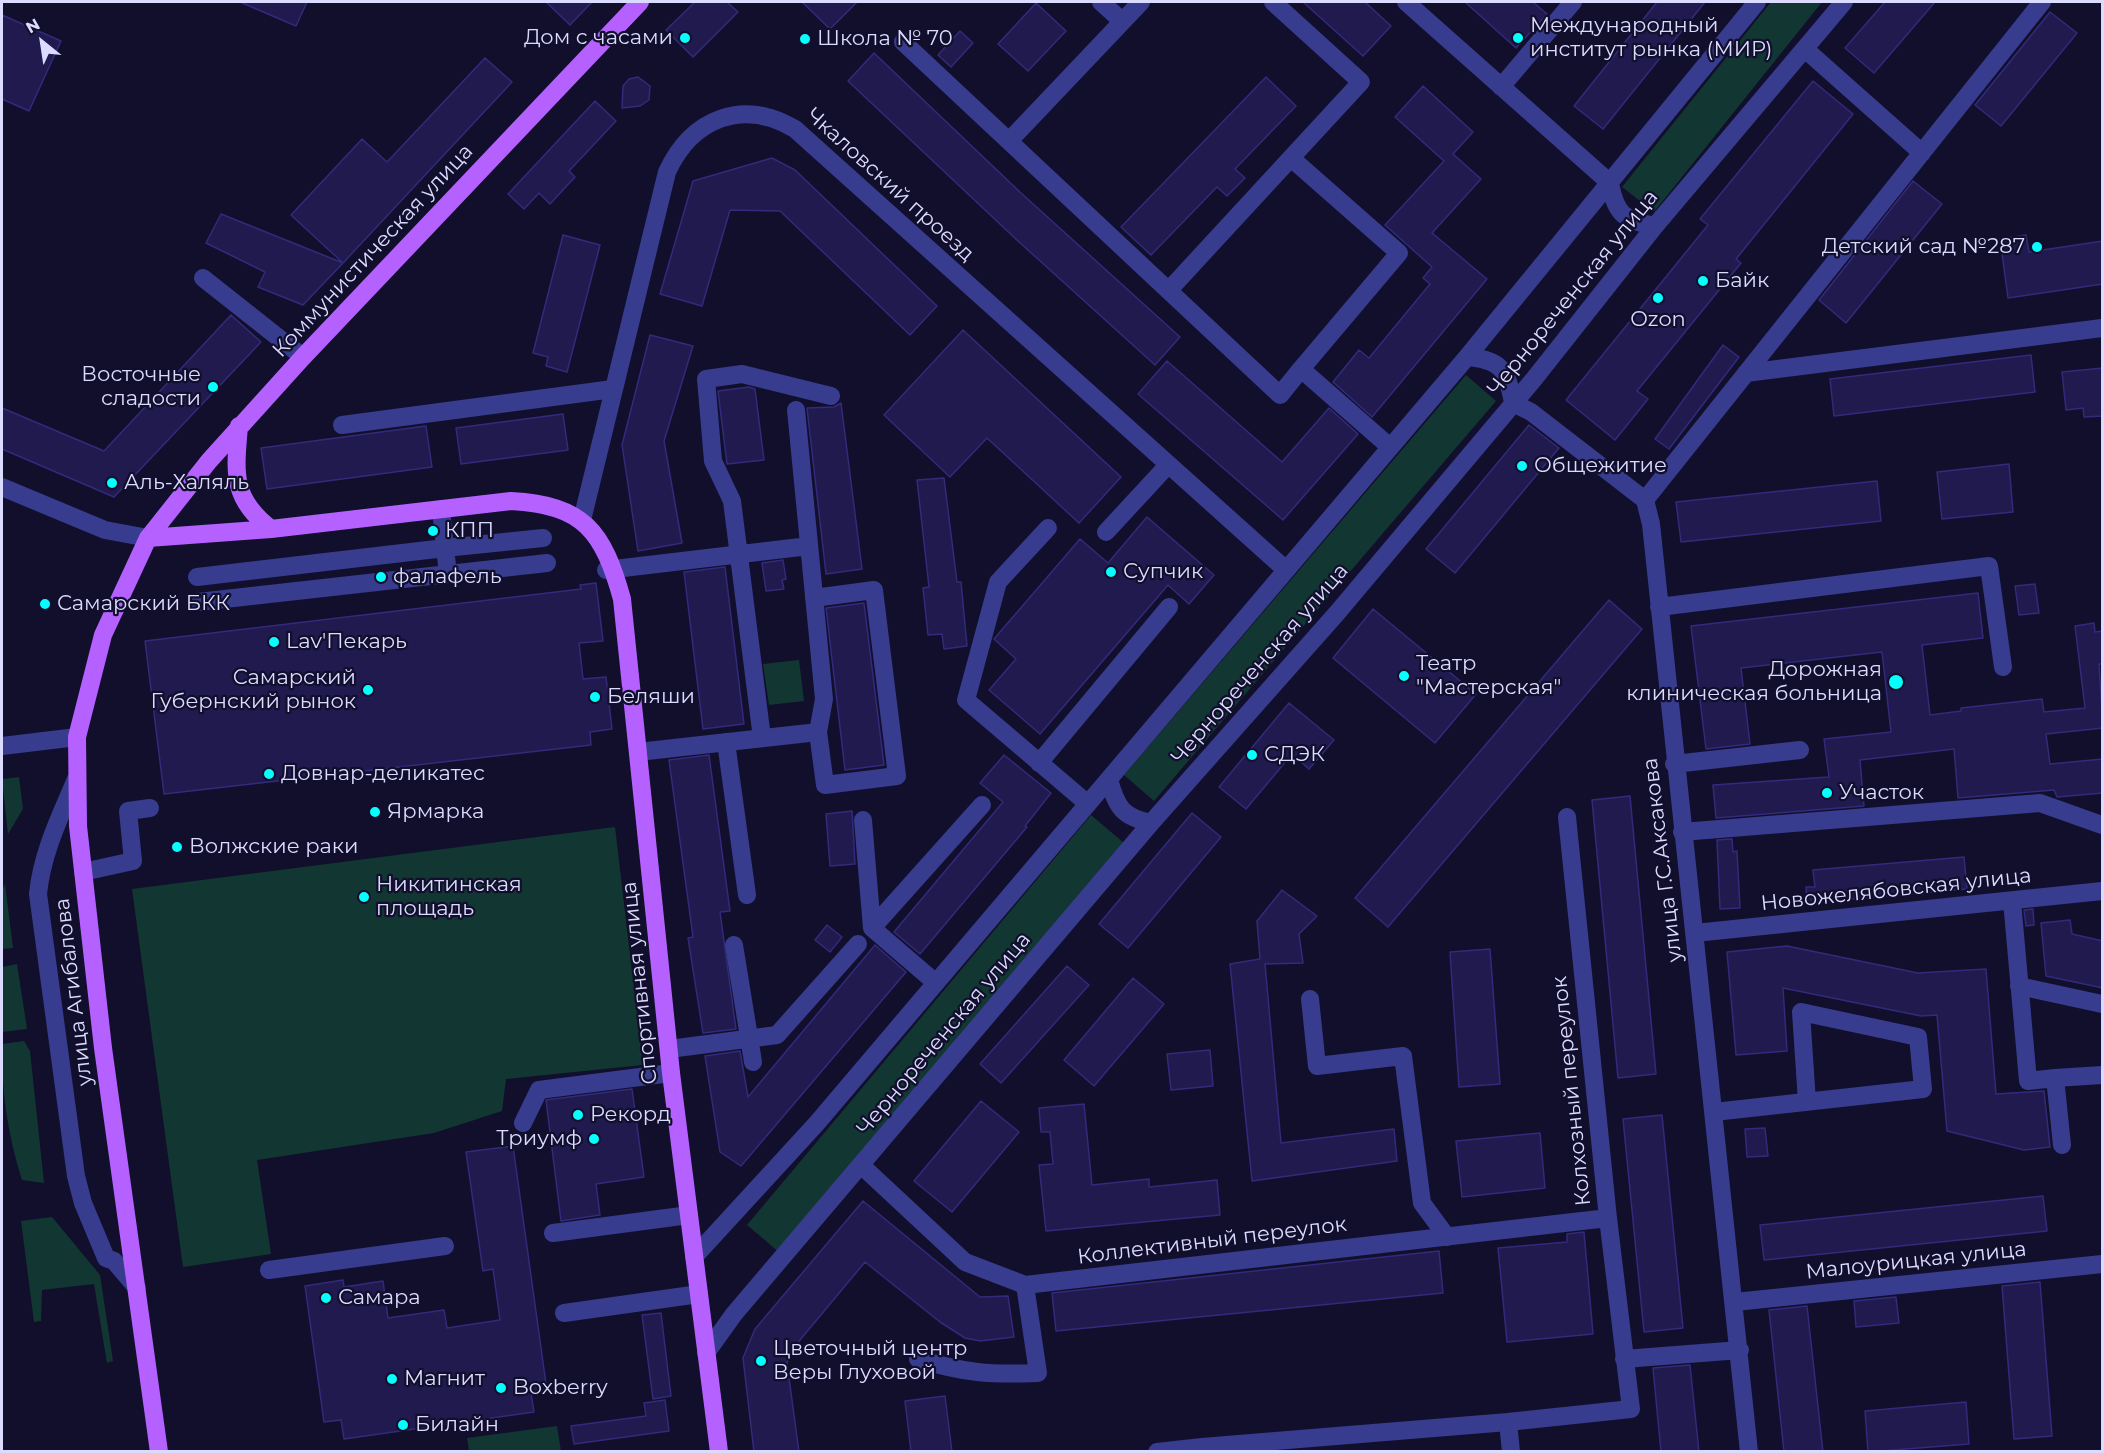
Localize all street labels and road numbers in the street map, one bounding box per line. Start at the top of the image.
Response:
street label: Чкаловский проезд [801,103,979,267]
street label: Коммунистическая улица [267,139,479,363]
street label: Чернореченская улица [1482,185,1664,401]
street label: Чернореченская улица [1166,559,1354,769]
street label: улица Г.С.Аксакова [1638,756,1688,964]
street label: Новожелябовская улица [1759,863,2033,917]
street label: Спортивная улица [617,880,663,1086]
street label: улица Агибалова [50,897,98,1087]
street label: Чернореченская улица [852,928,1036,1140]
street label: Колхозный переулок [1547,975,1597,1207]
street label: Коллективный переулок [1076,1212,1348,1270]
street label: Малоурицкая улица [1804,1237,2028,1285]

